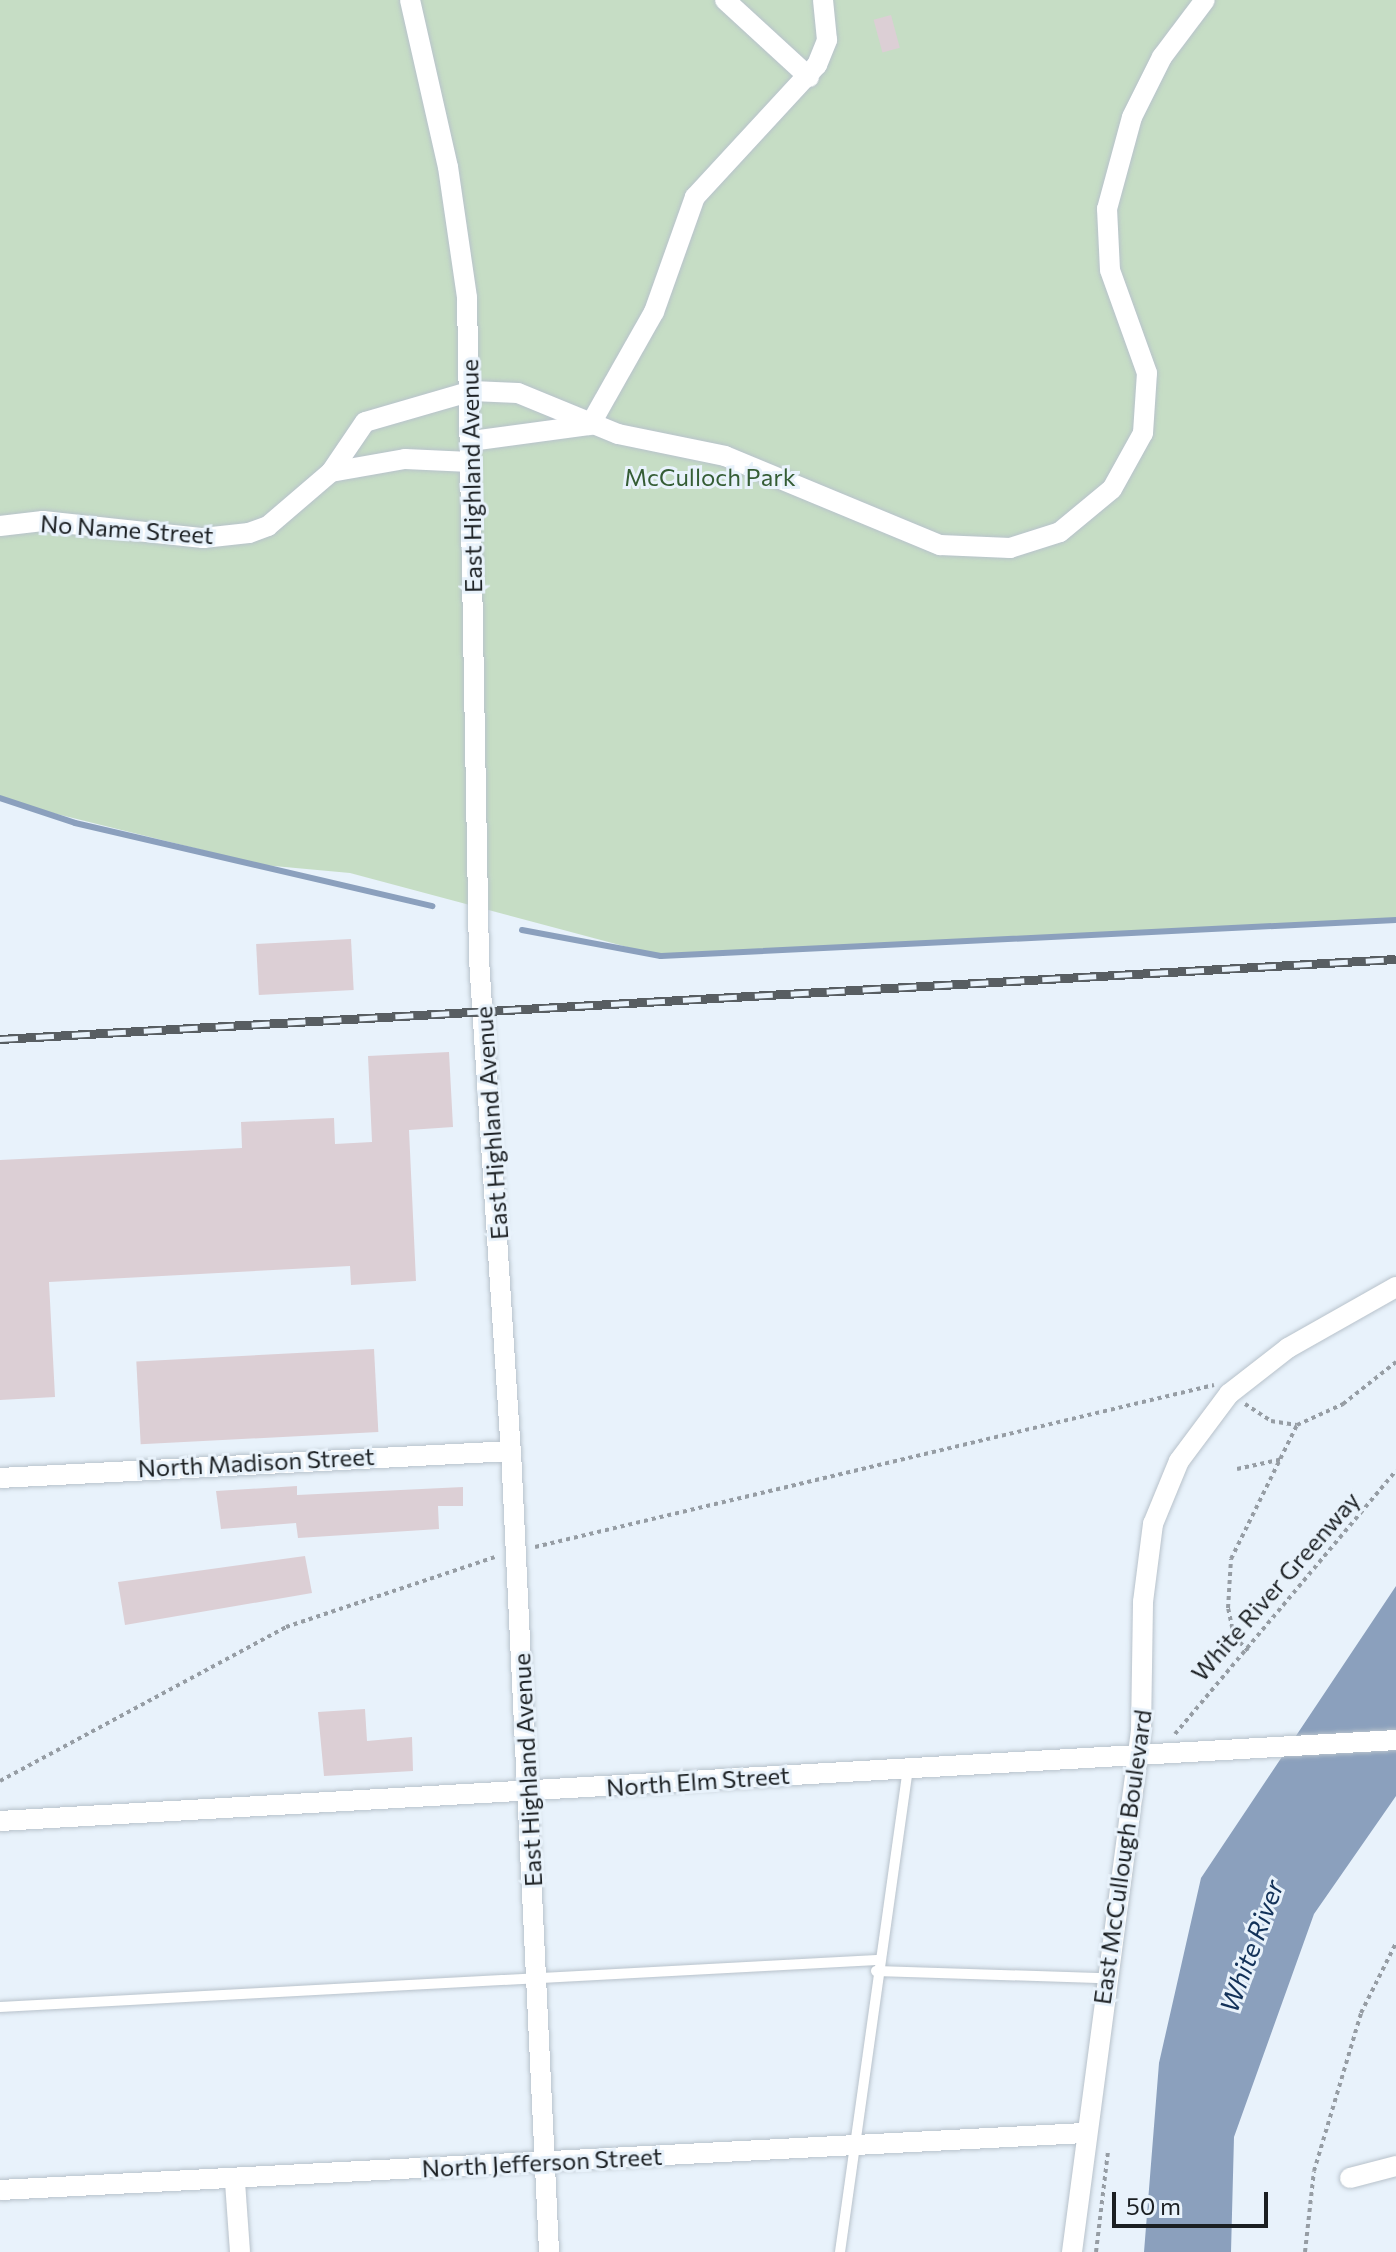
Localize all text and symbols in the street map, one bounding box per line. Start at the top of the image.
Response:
street label: East Highland Avenue [455,359,487,593]
park label: McCulloch Park [624,463,796,491]
street label: No Name Street [39,509,215,549]
street label: East Highland Avenue [468,1005,514,1241]
street label: North Madison Street [137,1441,375,1483]
street label: White River Greenway [1185,1485,1365,1687]
street label: East Highland Avenue [507,1652,547,1888]
street label: East McCullough Boulevard [1087,1708,1157,2006]
street label: North Elm Street [605,1760,791,1802]
water label: White River [1213,1876,1289,2016]
street label: North Jefferson Street [421,2141,663,2183]
scale bar [1116,2176,1272,2226]
text: 50 m [1126,2191,1181,2220]

